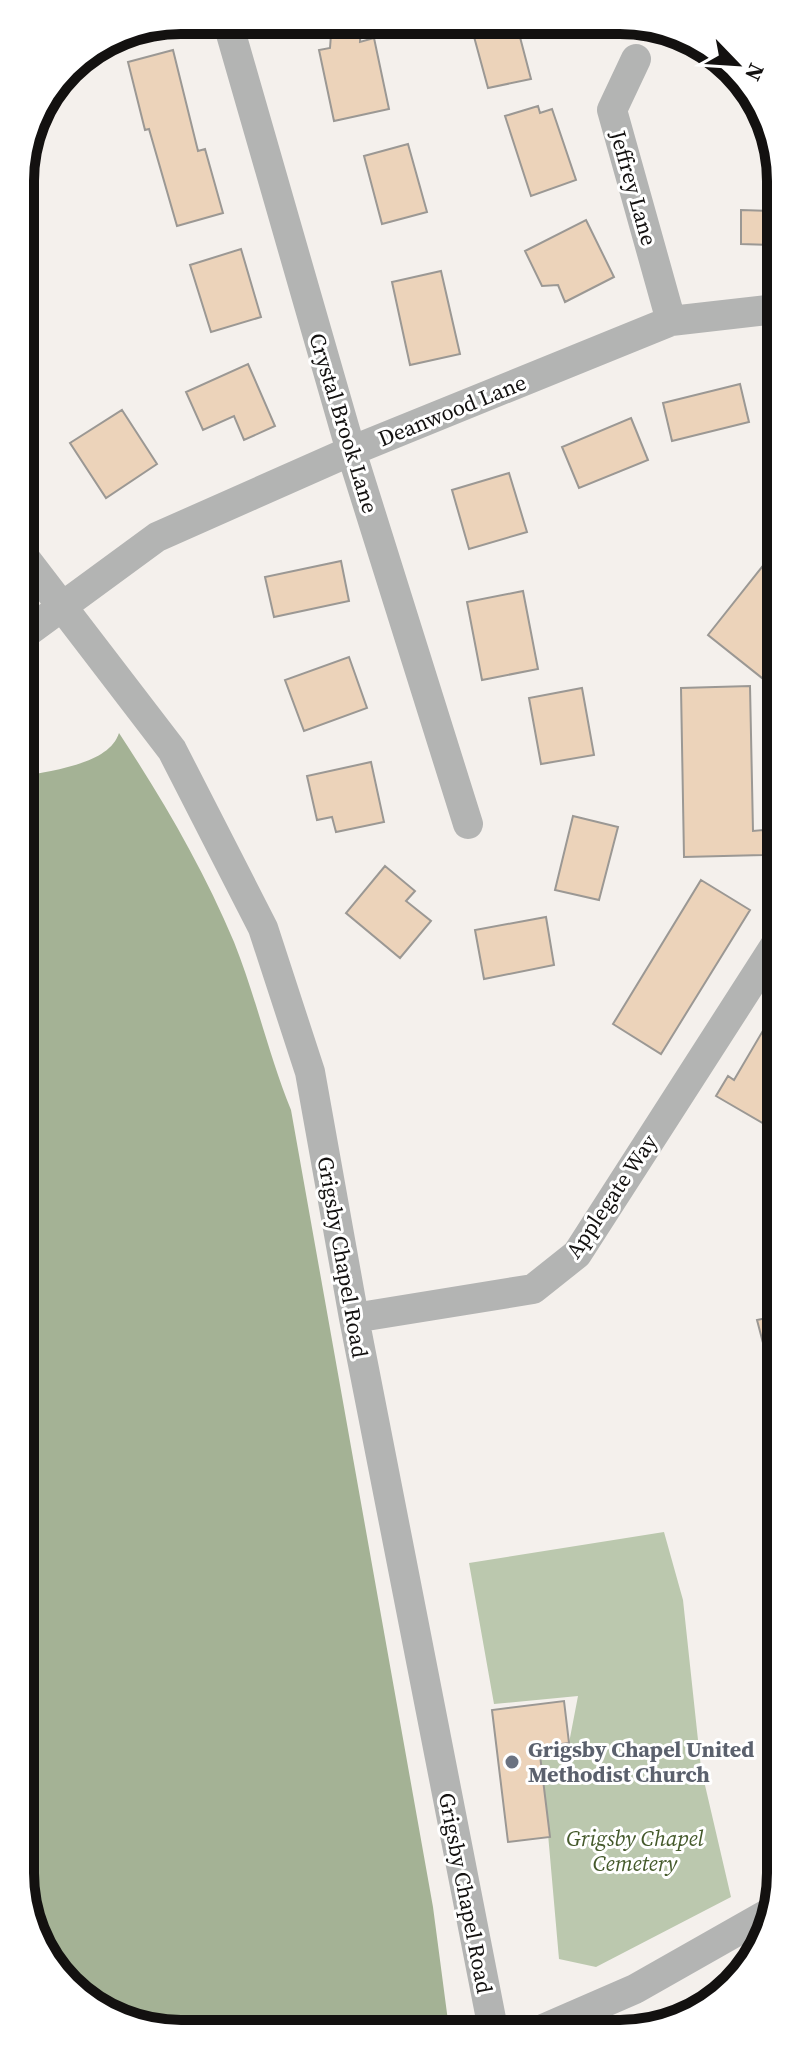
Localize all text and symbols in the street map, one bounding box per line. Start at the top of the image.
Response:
north arrow [697,24,777,104]
text: N [738,59,772,86]
street label: Jeffrey Lane [603,126,665,249]
street label: Crystal Brook Lane [302,329,386,517]
street label: Deanwood Lane [373,367,531,453]
street label: Applegate Way [558,1127,664,1264]
street label: Grigsby Chapel Road [311,1154,376,1360]
place label: Grigsby Chapel United Methodist Church [528,1734,754,1789]
marker: Grigsby Chapel United Methodist Church [503,1753,521,1771]
street label: Grigsby Chapel Road [432,1790,500,1996]
park label: Grigsby Chapel Cemetery [566,1823,705,1878]

